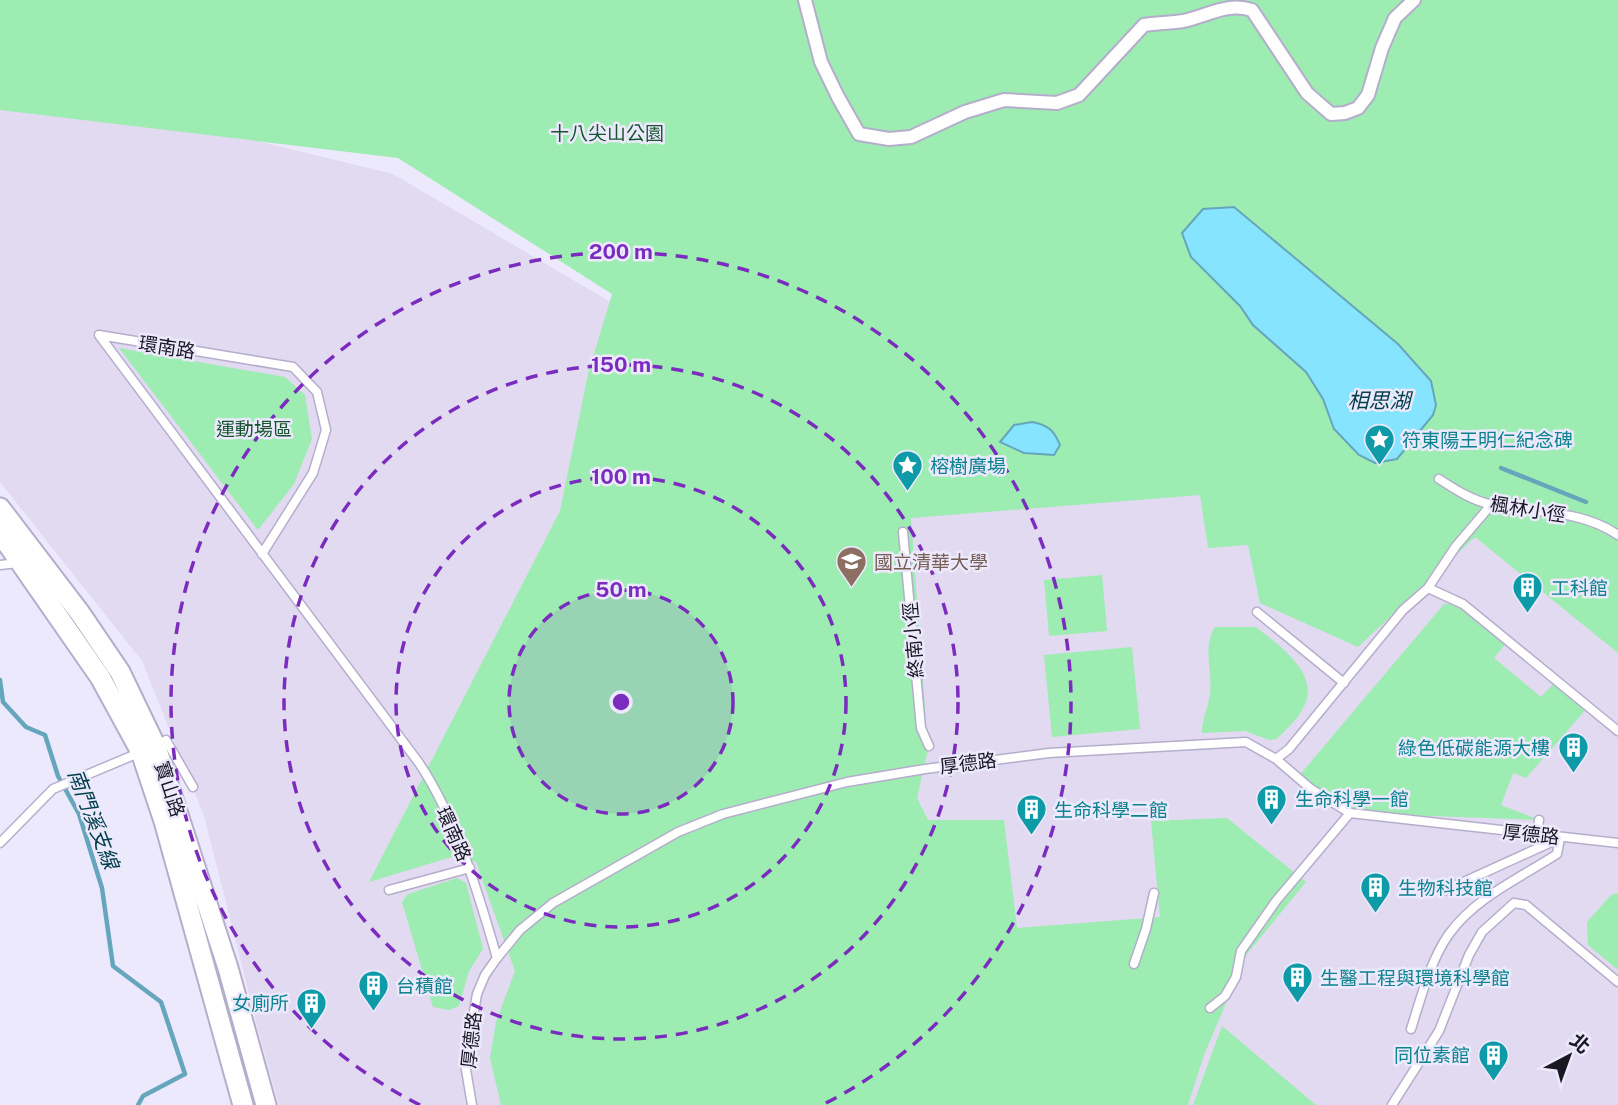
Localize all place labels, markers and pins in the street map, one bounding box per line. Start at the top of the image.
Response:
place icon: 符東陽王明仁紀念碑 [1362,423,1396,467]
place label: 符東陽王明仁紀念碑 [1402,429,1573,451]
place icon: 榕樹廣場 [890,449,924,493]
place label: 榕樹廣場 [930,455,1006,477]
school or university icon: 國立清華大學 [834,545,868,589]
place label: 國立清華大學 [874,551,988,573]
building icon: 工科館 [1511,571,1545,615]
place label: 工科館 [1551,577,1608,599]
centre of rings [609,690,633,714]
building icon: 綠色低碳能源大樓 [1556,731,1590,775]
place label: 綠色低碳能源大樓 [1398,737,1550,759]
building icon: 生命科學一館 [1255,782,1289,826]
place label: 生命科學一館 [1295,788,1409,810]
building icon: 生命科學二館 [1014,793,1048,837]
place label: 生命科學二館 [1054,799,1168,821]
building icon: 生物科技館 [1358,871,1392,915]
place label: 生物科技館 [1398,877,1493,899]
building icon: 生醫工程與環境科學館 [1280,961,1314,1005]
place label: 生醫工程與環境科學館 [1320,967,1510,989]
building icon: 台積館 [356,969,390,1013]
place label: 台積館 [396,975,453,997]
building icon: 女廁所 [295,986,329,1030]
place label: 女廁所 [232,992,289,1014]
building icon: 同位素館 [1476,1038,1510,1082]
place label: 同位素館 [1394,1044,1470,1066]

